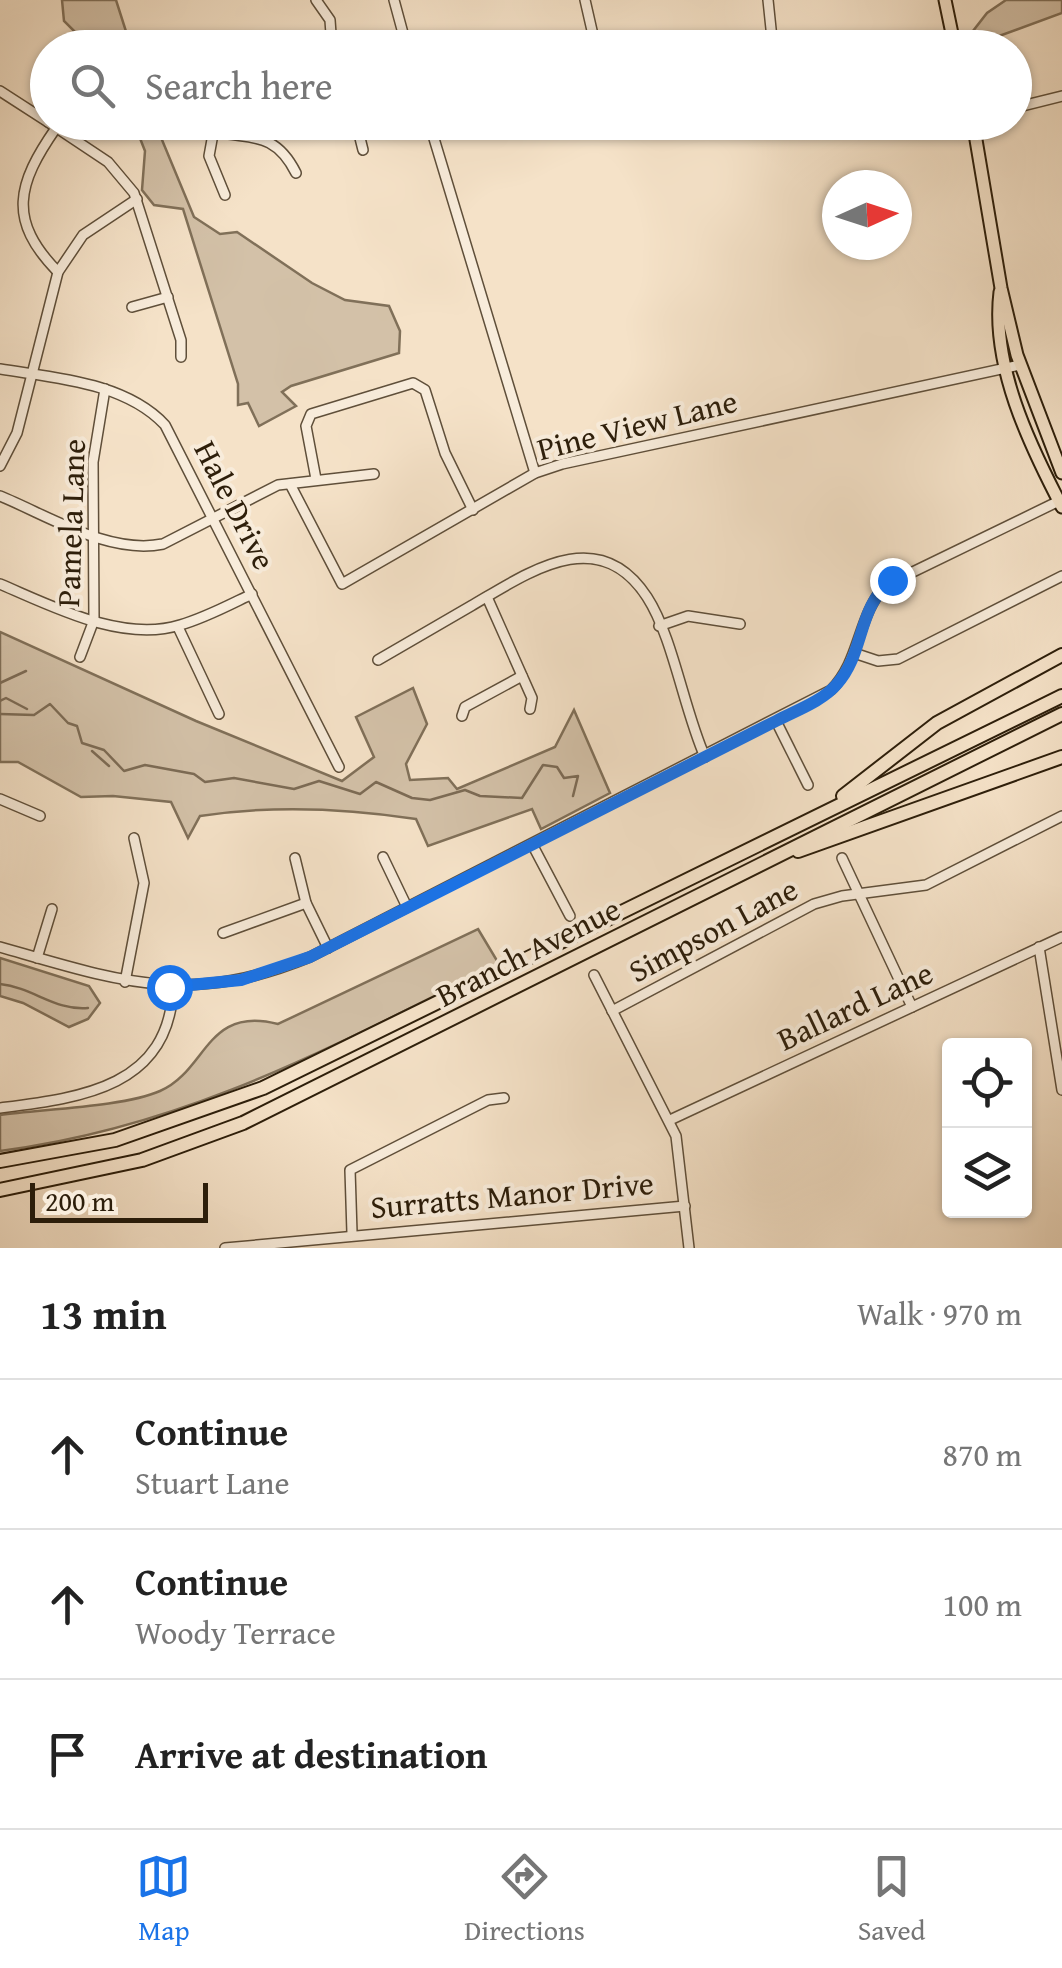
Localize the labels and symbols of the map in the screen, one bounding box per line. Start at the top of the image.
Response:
north arrow [822,170,912,260]
street label: Pine View Lane [532,377,742,472]
street label: Hale Drive [183,432,288,577]
street label: Pamela Lane [44,438,97,608]
route end [870,558,916,604]
street label: Simpson Lane [620,865,806,994]
street label: Branch Avenue [427,885,628,1018]
street label: Ballard Lane [769,949,940,1062]
route start [147,965,193,1011]
street label: Surratts Manor Drive [368,1159,656,1230]
scale bar [30,1178,208,1222]

